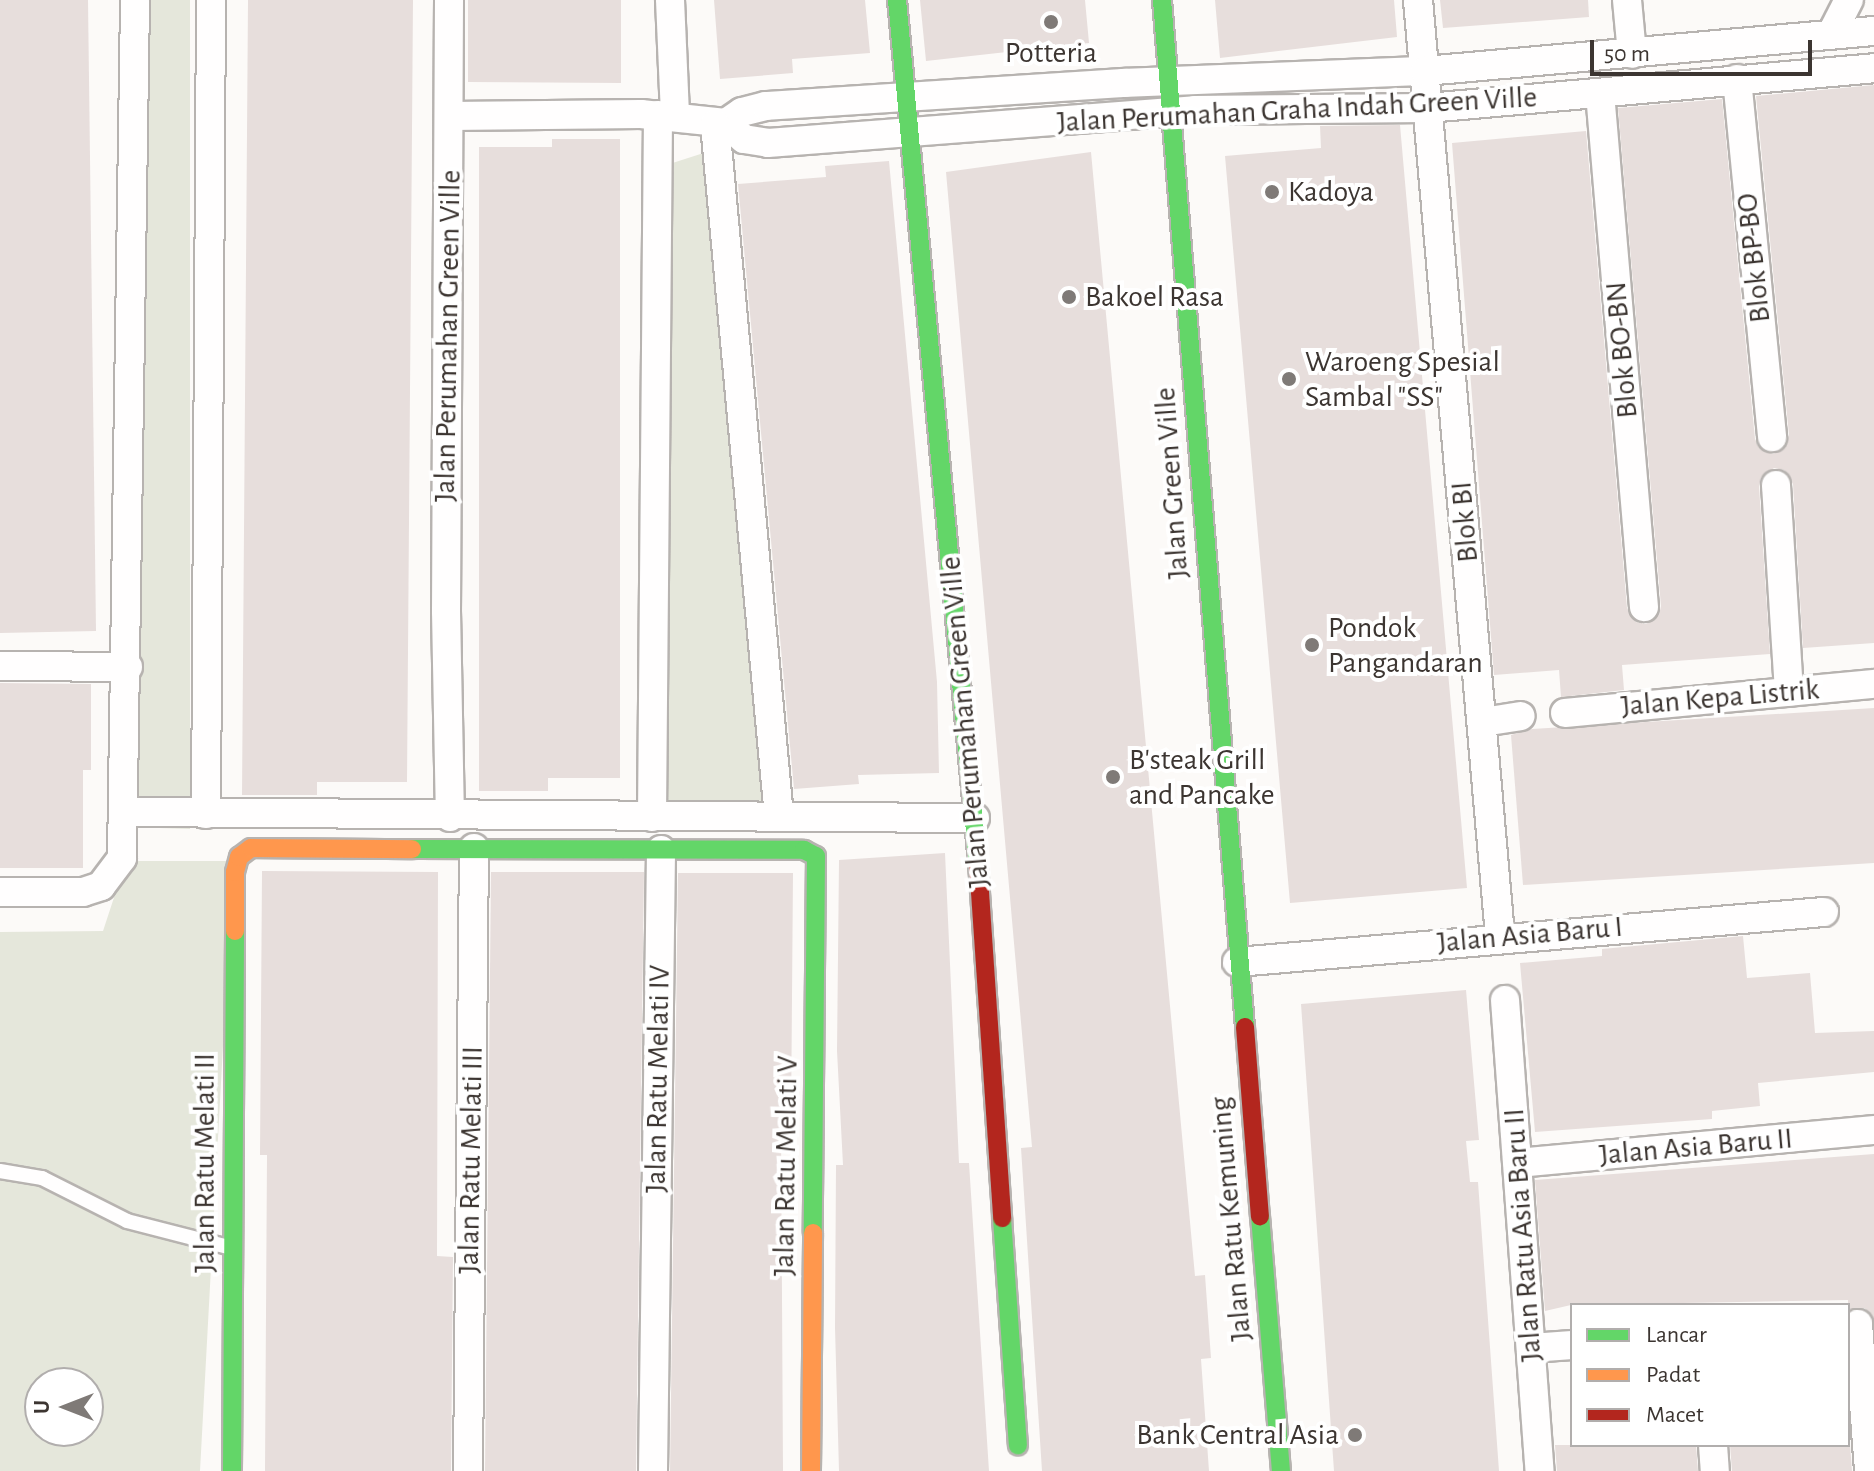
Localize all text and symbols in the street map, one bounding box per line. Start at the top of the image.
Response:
marker: Potteria [1042,13,1060,31]
scale bar [1594,24,1816,74]
place label: Potteria [1005,35,1097,71]
text: 50 m [1604,42,1650,66]
street label: Jalan Perumahan Graha Indah Green Ville [1056,79,1538,141]
street label: Jalan Perumahan Green Ville [427,170,469,502]
place label: Kadoya [1288,174,1374,210]
marker: Kadoya [1263,183,1281,201]
street label: Blok BP-BO [1729,191,1779,325]
place label: Bakoel Rasa [1085,279,1224,315]
street label: Blok BO-BN [1598,280,1646,420]
marker: Bakoel Rasa [1060,288,1078,306]
place label: Waroeng Spesial Sambal "SS" [1305,344,1500,414]
marker: Waroeng Spesial Sambal "SS" [1280,370,1298,388]
street label: Jalan Green Ville [1147,386,1197,580]
street label: Blok BI [1444,480,1486,564]
street label: Jalan Perumahan Green Ville [933,555,997,889]
place label: Pondok Pangandaran [1328,610,1483,680]
marker: Pondok Pangandaran [1303,636,1321,654]
street label: Jalan Kepa Listrik [1619,671,1821,725]
place label: B'steak Grill and Pancake [1129,742,1275,812]
marker: B'steak Grill and Pancake [1104,768,1122,786]
street label: Jalan Asia Baru I [1436,909,1624,961]
street label: Jalan Ratu Melati IV [638,965,678,1193]
street label: Jalan Ratu Melati III [451,1046,491,1274]
street label: Jalan Ratu Melati II [187,1053,223,1273]
street label: Jalan Ratu Melati V [766,1055,806,1277]
street label: Jalan Ratu Kemuning [1202,1095,1260,1343]
street label: Jalan Ratu Asia Baru II [1496,1107,1550,1363]
street label: Jalan Asia Baru II [1598,1121,1794,1173]
legend [1570,1303,1850,1447]
text: Lancar [1646,1323,1707,1347]
text: Padat [1646,1363,1700,1387]
north arrow [24,1367,104,1447]
text: U [31,1400,53,1414]
text: Macet [1646,1403,1704,1427]
place label: Bank Central Asia [1136,1417,1339,1453]
marker: Bank Central Asia [1346,1426,1364,1444]

